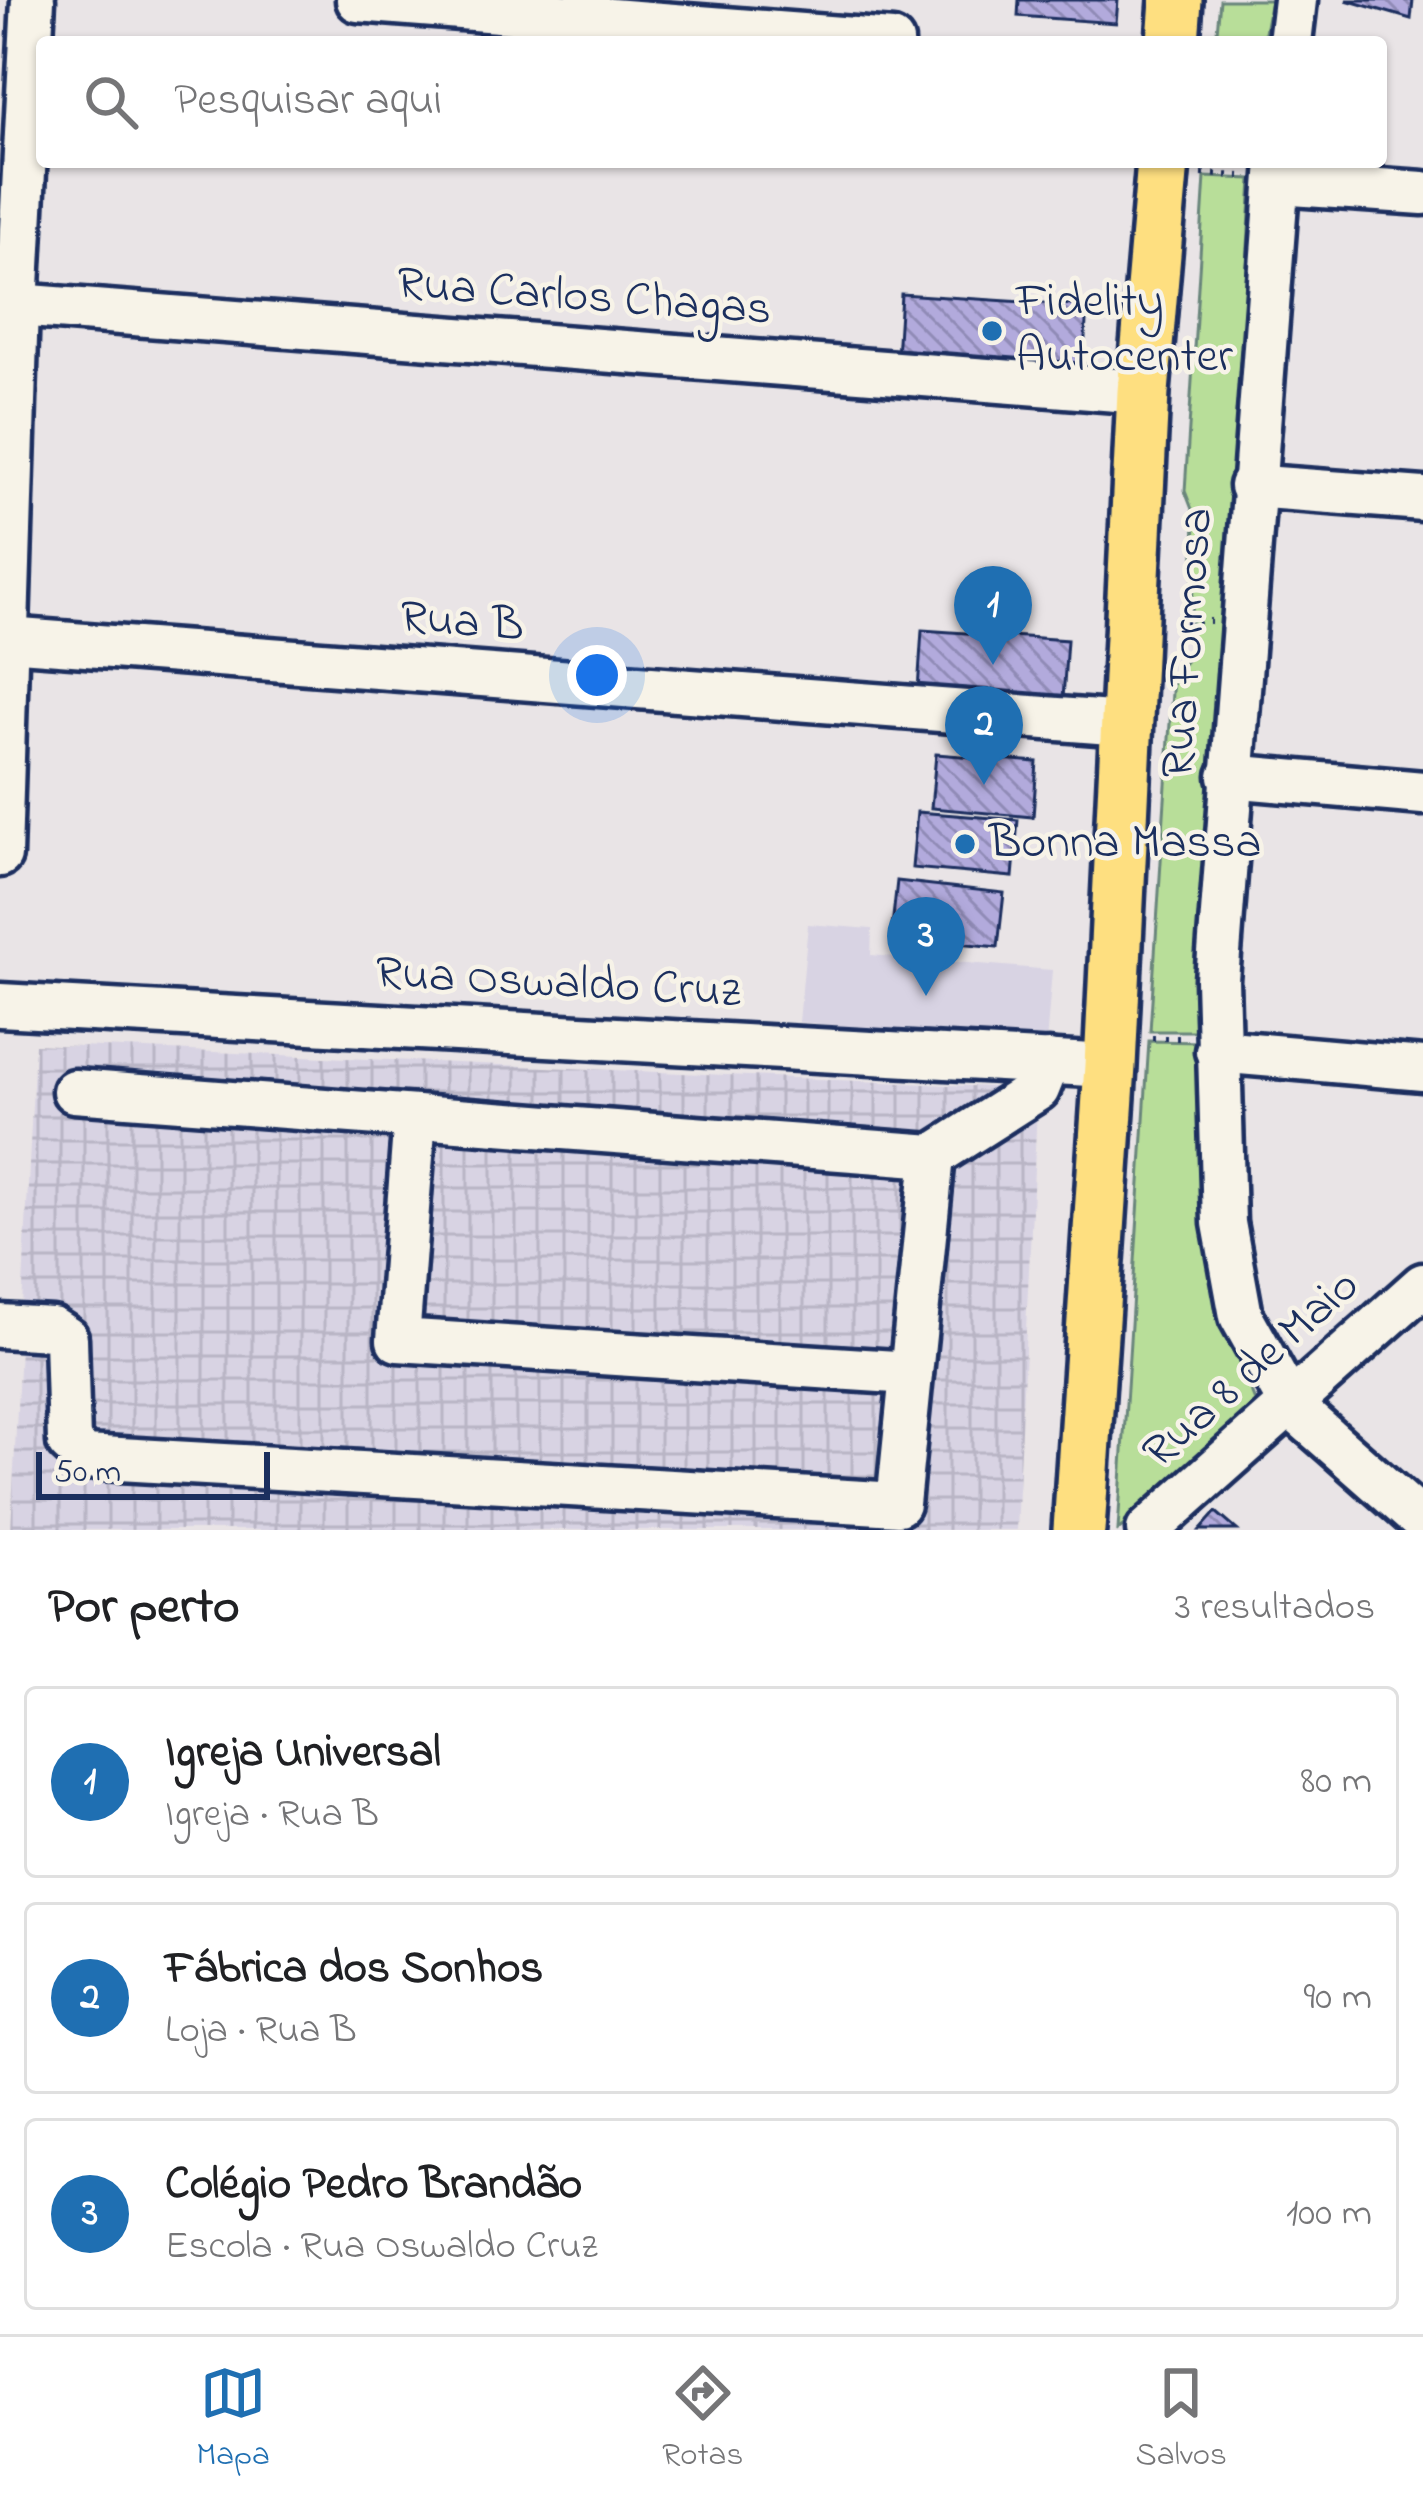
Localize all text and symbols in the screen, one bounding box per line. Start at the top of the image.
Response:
search box [36,36,1387,168]
icon: search [78,69,144,135]
text: Pesquisar aqui [174,69,442,135]
street label: Rua Carlos Chagas [394,250,774,347]
place label: Fidelity Autocenter [1015,268,1233,393]
marker: Fidelity Autocenter [979,318,1005,344]
street label: Rua Formosa [1145,505,1233,781]
pin: 1 [954,566,1032,665]
street label: Rua B [398,584,526,662]
your location [567,645,627,705]
pin: 2 [945,686,1023,785]
place label: Bonna Massa [988,809,1261,879]
marker: Bonna Massa [952,831,978,857]
pin: 3 [887,897,965,996]
street label: Rua Oswaldo Cruz [374,939,743,1029]
street label: Rua 8 de Maio [1128,1253,1376,1487]
scale bar [36,1446,270,1499]
text: 50 m [54,1449,121,1497]
text: Por perto [48,1571,240,1646]
text: 3 resultados [1175,1580,1375,1637]
text: Igreja Universal [165,1721,441,1787]
text: 1 [84,1754,96,1811]
text: 80 m [1301,1754,1372,1811]
text: Igreja · Rua B [165,1787,379,1844]
text: Fábrica dos Sonhos [165,1937,543,2003]
text: 2 [80,1970,100,2027]
text: 90 m [1303,1970,1372,2027]
text: Loja · Rua B [165,2003,356,2060]
text: Colégio Pedro Brandão [165,2153,582,2219]
text: 3 [82,2186,98,2243]
text: 100 m [1286,2186,1372,2243]
text: Escola · Rua Oswaldo Cruz [165,2219,598,2276]
tab: Mapa [196,2360,270,2480]
tab: Rotas [662,2360,743,2480]
tab: Salvos [1136,2360,1227,2480]

